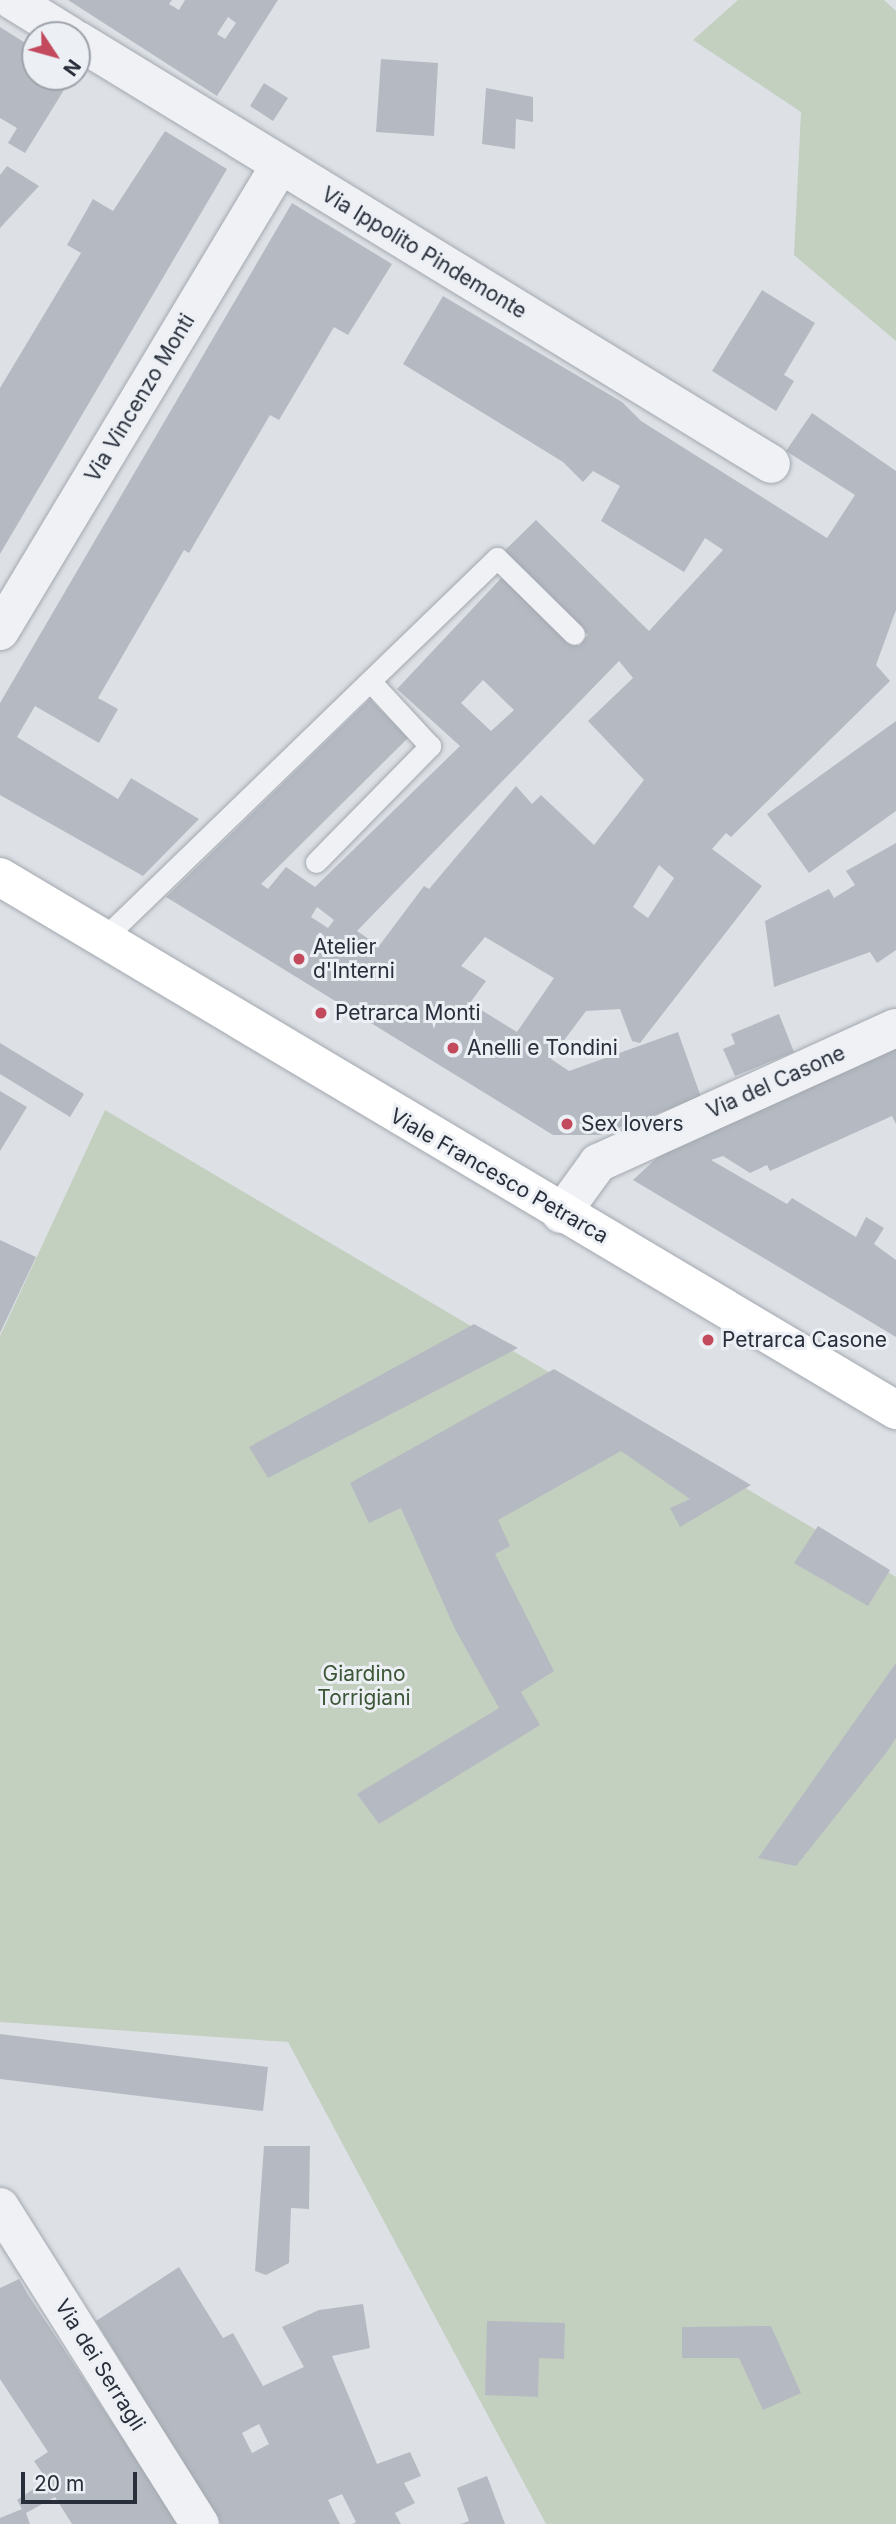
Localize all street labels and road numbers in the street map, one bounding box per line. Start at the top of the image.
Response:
street label: Via Ippolito Pindemonte [317,182,531,324]
street label: Via Vincenzo Monti [80,309,200,487]
street label: Via del Casone [703,1040,849,1124]
street label: Viale Francesco Petrarca [385,1103,613,1249]
street label: Via dei Serragli [50,2295,150,2435]

